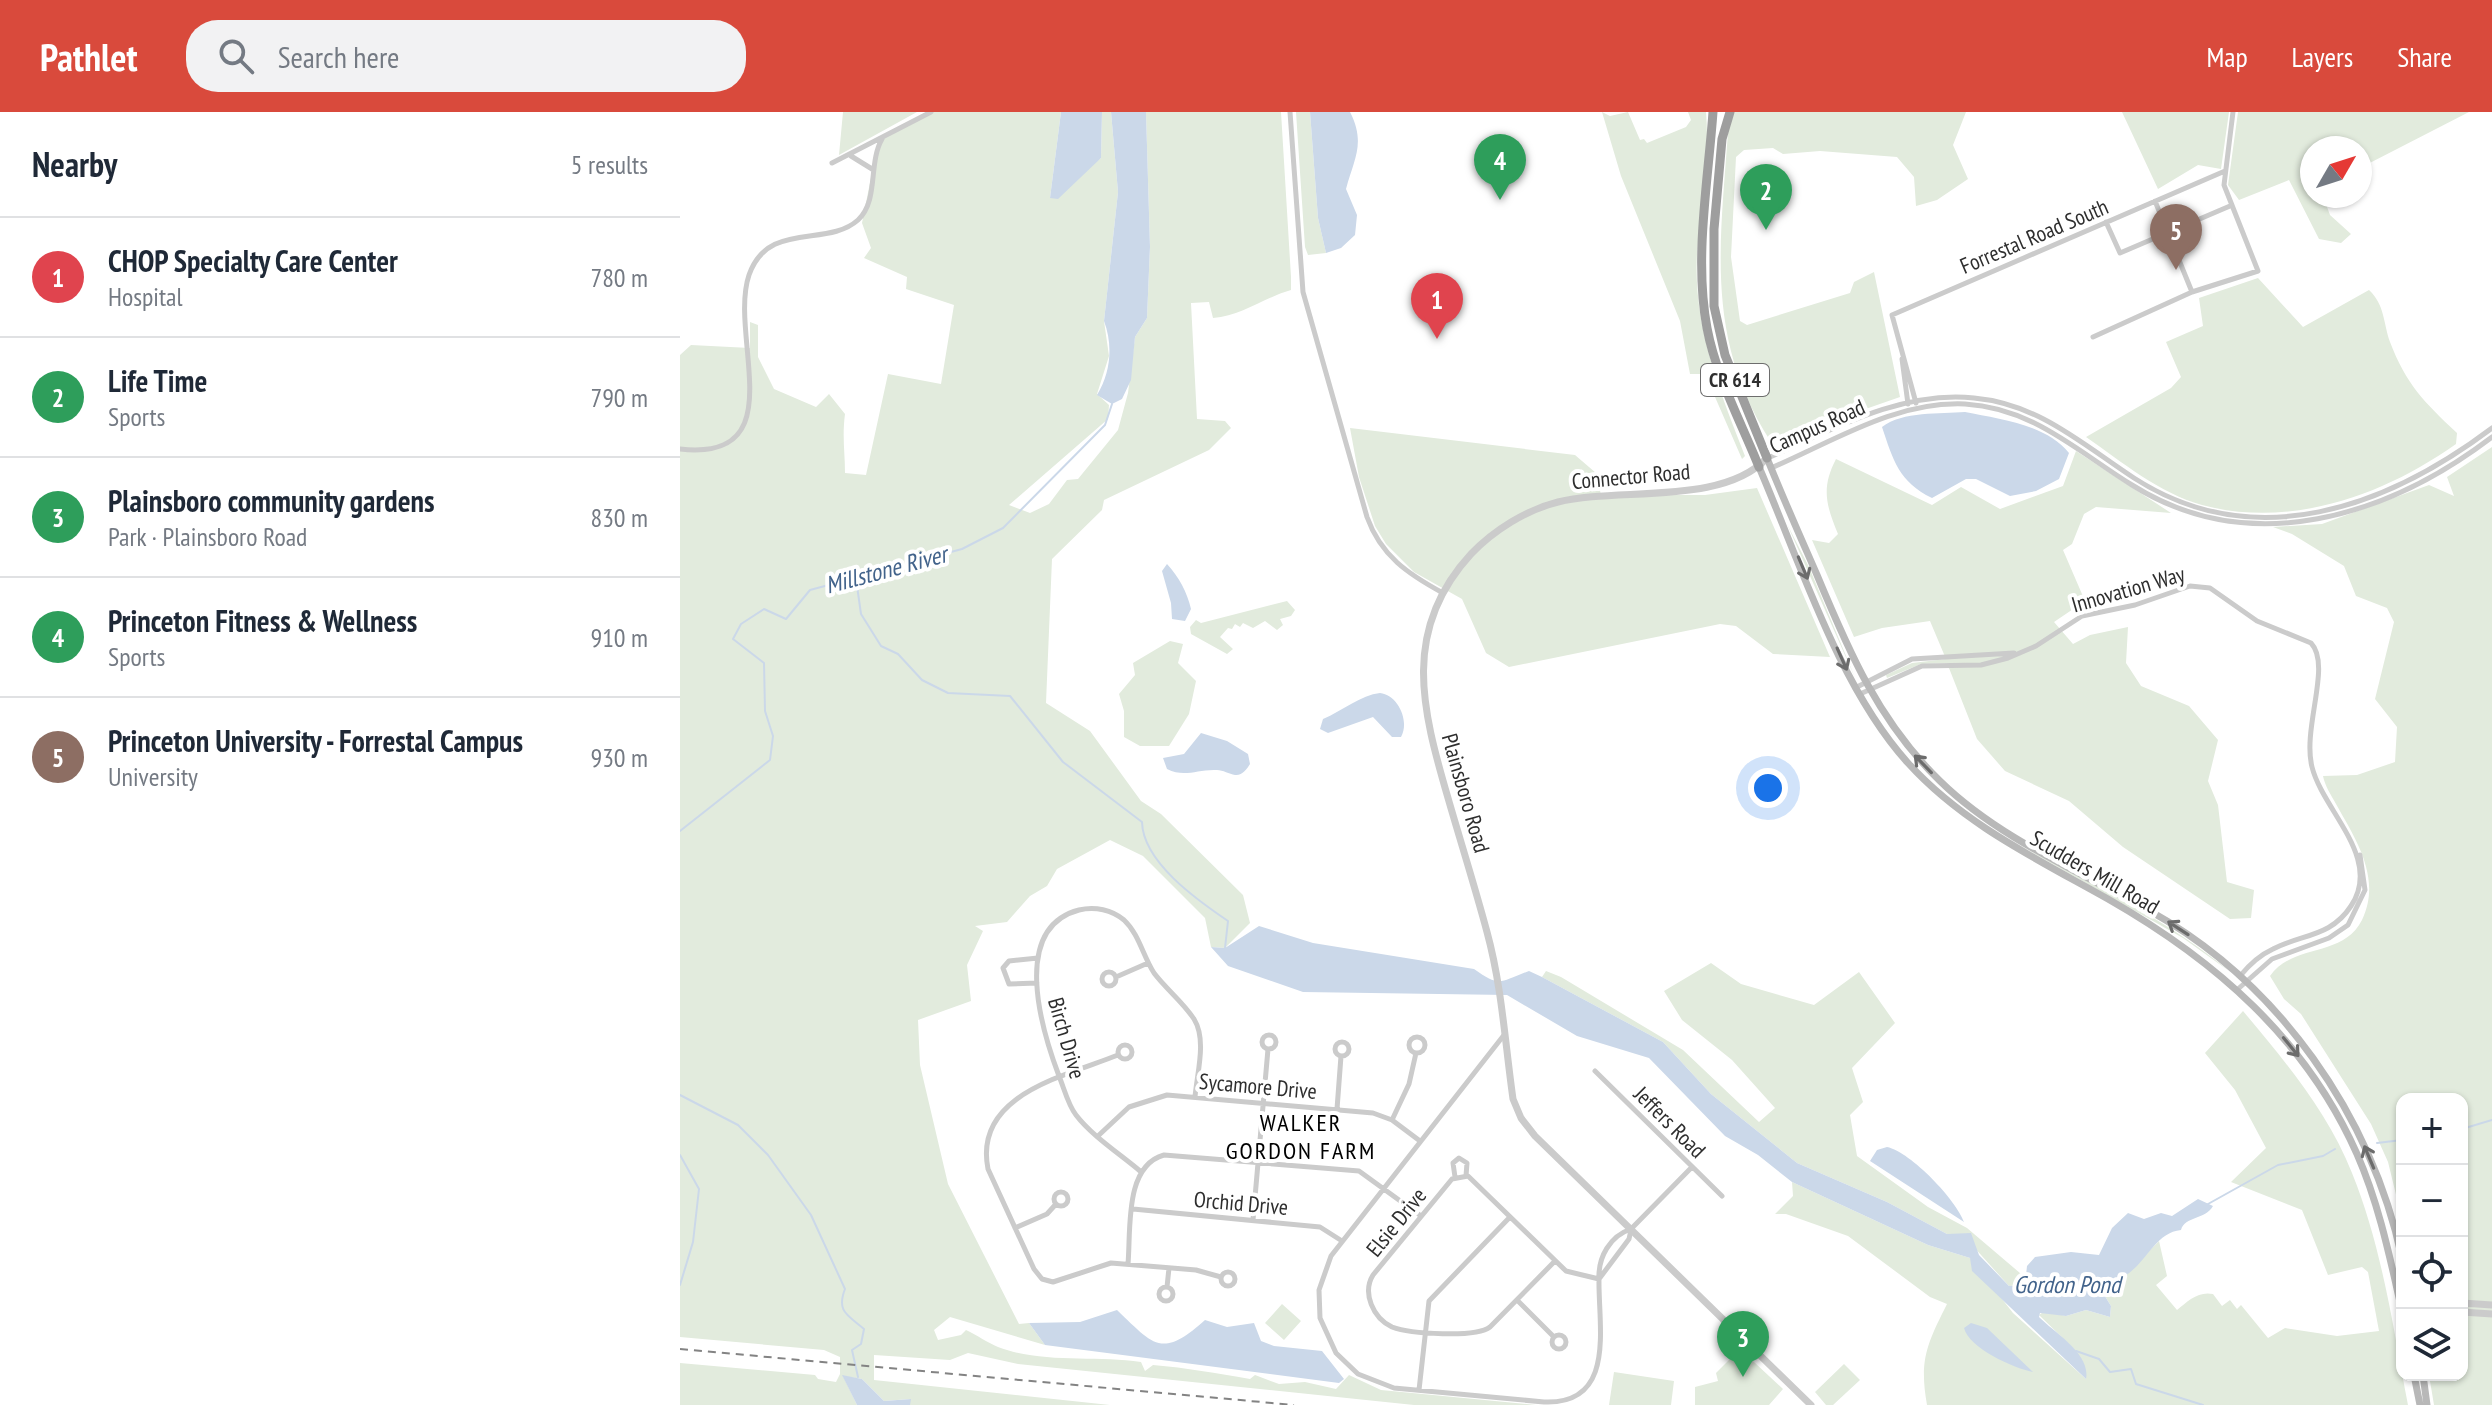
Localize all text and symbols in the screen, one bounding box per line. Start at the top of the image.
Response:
search box [186,20,746,92]
text: Pathlet [40,32,138,81]
icon: search [214,34,258,78]
text: Search here [278,37,400,76]
text: Map [2206,38,2248,75]
text: Layers [2292,38,2353,75]
text: Share [2397,38,2452,75]
pin: 4 [1474,134,1526,200]
north arrow [2300,136,2372,208]
text: Nearby [32,142,117,186]
text: 5 results [571,148,648,181]
pin: 2 [1740,164,1792,230]
street label: Forrestal Road South [1956,192,2112,280]
pin: 5 [2150,204,2202,270]
text: CHOP Specialty Care Center [108,241,398,280]
text: 1 [52,261,64,294]
text: 780 m [590,261,648,294]
pin: 1 [1411,273,1463,339]
text: Hospital [108,280,183,313]
text: Life Time [108,361,207,400]
road number: CR 614 [1701,364,1769,396]
text: 2 [52,381,64,414]
text: 790 m [590,381,648,414]
street label: Campus Road [1765,393,1869,459]
text: Sports [108,400,165,433]
street label: Connector Road [1571,457,1691,495]
text: Plainsboro community gardens [108,481,434,520]
text: 3 [52,501,64,534]
text: 830 m [590,501,648,534]
text: Park · Plainsboro Road [108,520,307,553]
water label: Millstone River [822,538,953,601]
one-way arrow [1796,555,1811,580]
street label: Innovation Way [2068,559,2189,619]
text: Princeton Fitness & Wellness [108,601,417,640]
text: 4 [52,621,64,654]
text: 910 m [590,621,648,654]
text: Sports [108,640,165,673]
one-way arrow [1835,646,1850,670]
text: Princeton University - Forrestal Campus [108,721,523,760]
street label: Plainsboro Road [1436,730,1496,856]
text: 5 [52,741,64,774]
text: 930 m [590,741,648,774]
one-way arrow [1915,755,1933,775]
text: University [108,760,198,793]
your location [1748,768,1788,808]
street label: Scudders Mill Road [2026,824,2164,920]
one-way arrow [2167,920,2190,936]
street label: Birch Drive [1042,994,1092,1082]
one-way arrow [2282,1036,2299,1057]
street label: Sycamore Drive [1198,1067,1318,1105]
street label: Jeffers Road [1627,1079,1712,1164]
map controls [2396,1093,2468,1381]
button: + [2396,1093,2468,1165]
district label: WALKER GORDON FARM [1226,1107,1376,1166]
one-way arrow [2360,1146,2375,1170]
button: − [2396,1165,2468,1237]
street label: Elsie Drive [1360,1182,1432,1262]
street label: Orchid Drive [1193,1185,1289,1221]
button: locate [2396,1237,2468,1309]
water label: Gordon Pond [2014,1269,2124,1300]
button: layers [2396,1309,2468,1381]
pin: 3 [1717,1311,1769,1377]

